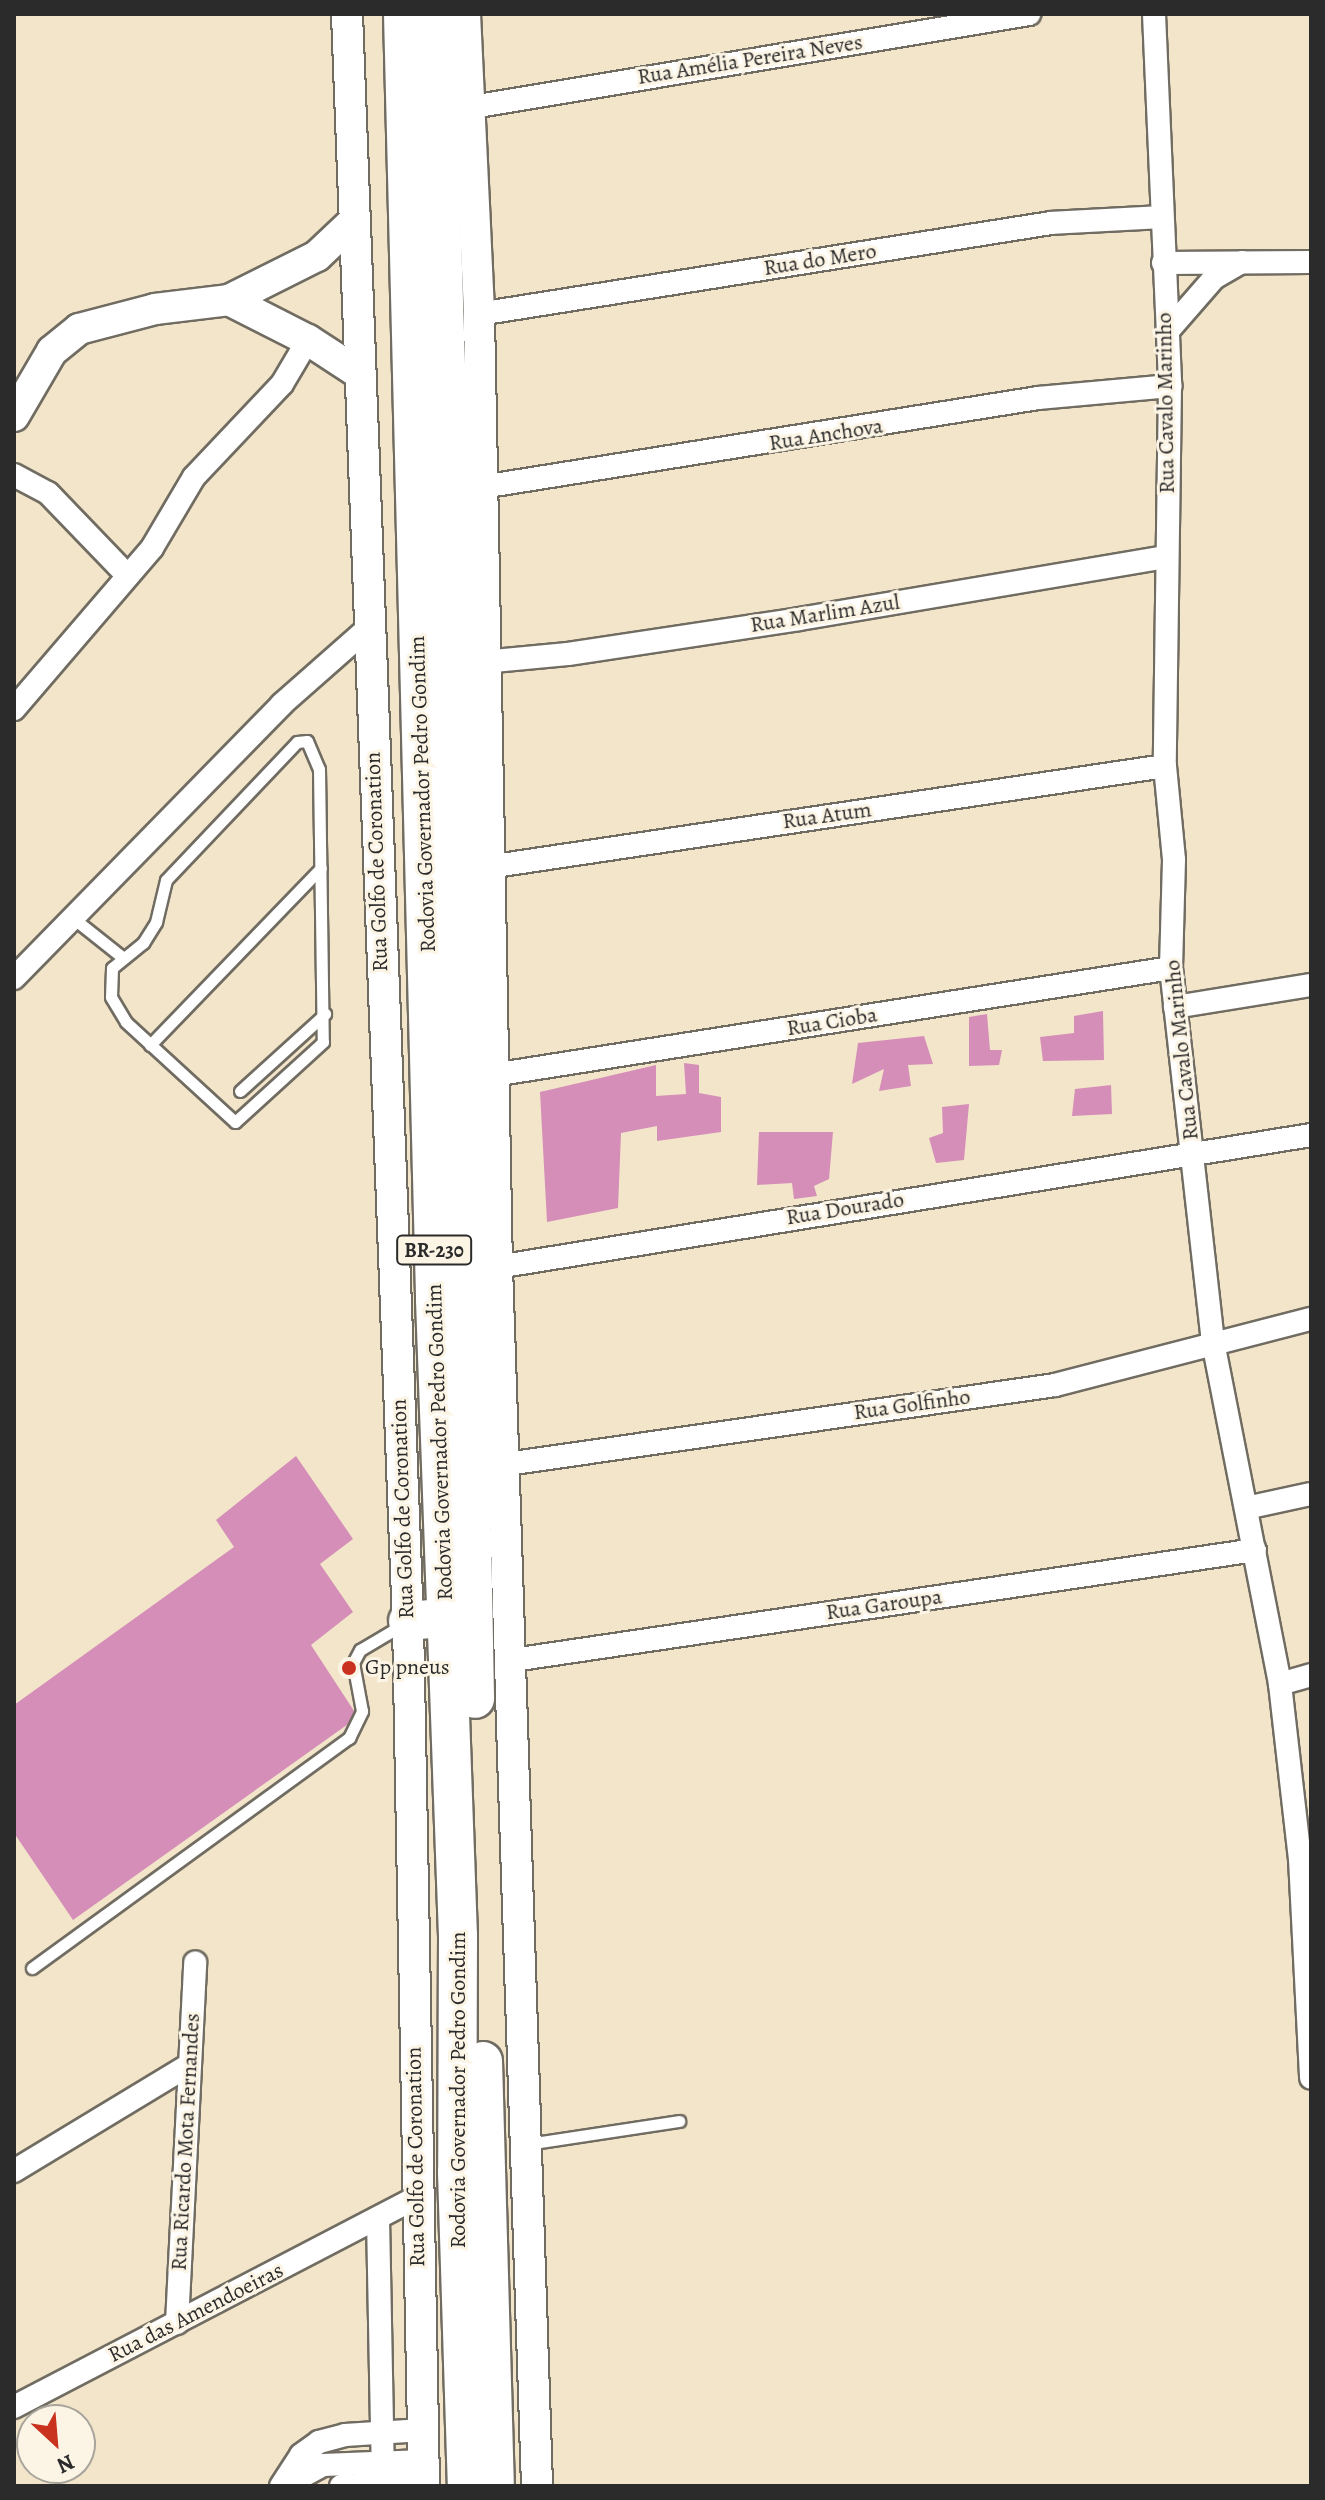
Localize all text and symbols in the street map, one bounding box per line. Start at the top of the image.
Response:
street label: Rua Amélia Pereira Neves [636,29,864,91]
street label: Rua do Mero [762,238,878,282]
street label: Rua Cavalo Marinho [1151,312,1181,494]
street label: Rua Anchova [767,413,885,457]
street label: Rua Marlim Azul [748,589,902,639]
street label: Rodovia Governador Pedro Gondim [404,635,442,953]
street label: Rua Golfo de Coronation [360,751,394,973]
street label: Rua Atum [781,797,873,835]
street label: Rua Cavalo Marinho [1159,958,1205,1142]
street label: Rua Cioba [785,1002,879,1042]
street label: Rua Dourado [784,1187,906,1231]
road number: BR-230 [396,1234,472,1266]
street label: Rodovia Governador Pedro Gondim [421,1283,459,1601]
street label: Rua Golfinho [852,1384,972,1426]
street label: Rua Golfo de Coronation [386,1398,420,1620]
street label: Rua Garoupa [824,1584,944,1626]
place label: Gp pneus [365,1655,450,1681]
marker: Gp pneus [340,1659,358,1677]
street label: Rodovia Governador Pedro Gondim [446,1931,472,2249]
street label: Rua Ricardo Mota Fernandes [166,2013,206,2271]
street label: Rua Golfo de Coronation [401,2047,431,2267]
street label: Rua das Amendoeiras [104,2257,288,2369]
north arrow [16,2404,96,2484]
text: N [52,2447,79,2481]

